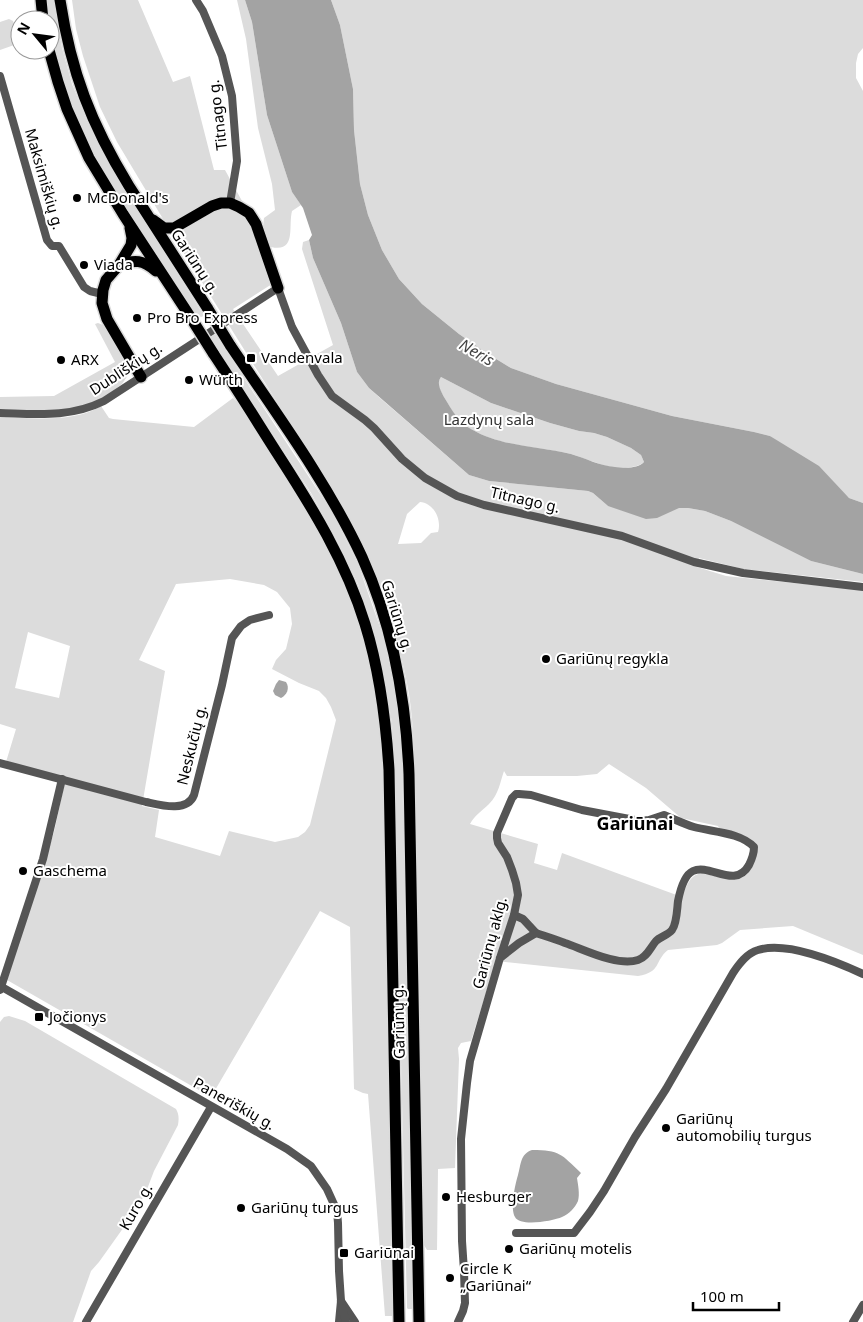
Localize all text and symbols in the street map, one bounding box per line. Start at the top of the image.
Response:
north arrow [10,10,60,60]
text: N [12,19,34,38]
street label: Titnago g. [203,79,231,151]
street label: Maksimiškių g. [21,126,69,232]
place label: McDonald's [87,187,169,207]
marker: McDonald's [71,192,83,204]
street label: Gariūnų g. [167,225,224,298]
place label: Viada [94,254,133,274]
marker: Viada [78,259,90,271]
place label: Pro Bro Express [147,307,258,327]
marker: Pro Bro Express [131,312,143,324]
water label: Neris [456,333,498,371]
street label: Dubliškių g. [85,337,166,399]
place label: Vandenvala [261,347,343,367]
place label: ARX [71,349,99,369]
marker: Vandenvala [245,352,257,364]
marker: ARX [55,354,67,366]
place label: Würth [199,369,243,389]
marker: Würth [183,374,195,386]
park label: Lazdynų sala [444,409,534,429]
street label: Titnago g. [488,481,562,517]
street label: Gariūnų g. [378,577,418,654]
place label: Gariūnų regykla [556,648,669,668]
marker: Gariūnų regykla [540,653,552,665]
street label: Neskučių g. [171,703,211,787]
district label: Gariūnai [597,811,673,835]
place label: Gaschema [33,860,107,880]
marker: Gaschema [17,865,29,877]
street label: Gariūnų aklg. [467,894,511,991]
street label: Gariūnų g. [387,985,409,1059]
place label: Jočionys [47,1006,106,1026]
marker: Jočionys [33,1011,45,1023]
street label: Paneriškių g. [190,1072,279,1134]
place label: Gariūnų automobilių turgus [676,1108,812,1145]
marker: Gariūnų automobilių turgus [660,1122,672,1134]
street label: Kuro g. [114,1180,156,1233]
place label: Hesburger [456,1186,531,1206]
marker: Hesburger [440,1191,452,1203]
place label: Gariūnų turgus [251,1197,359,1217]
marker: Gariūnų turgus [235,1202,247,1214]
place label: Gariūnų motelis [519,1238,632,1258]
place label: Gariūnai [354,1242,414,1262]
marker: Gariūnų motelis [503,1243,515,1255]
marker: Gariūnai [338,1247,350,1259]
place label: Circle K „Gariūnai“ [460,1258,532,1295]
marker: Circle K „Gariūnai“ [444,1272,456,1284]
scale bar [693,1280,779,1312]
text: 100 m [700,1286,744,1306]

